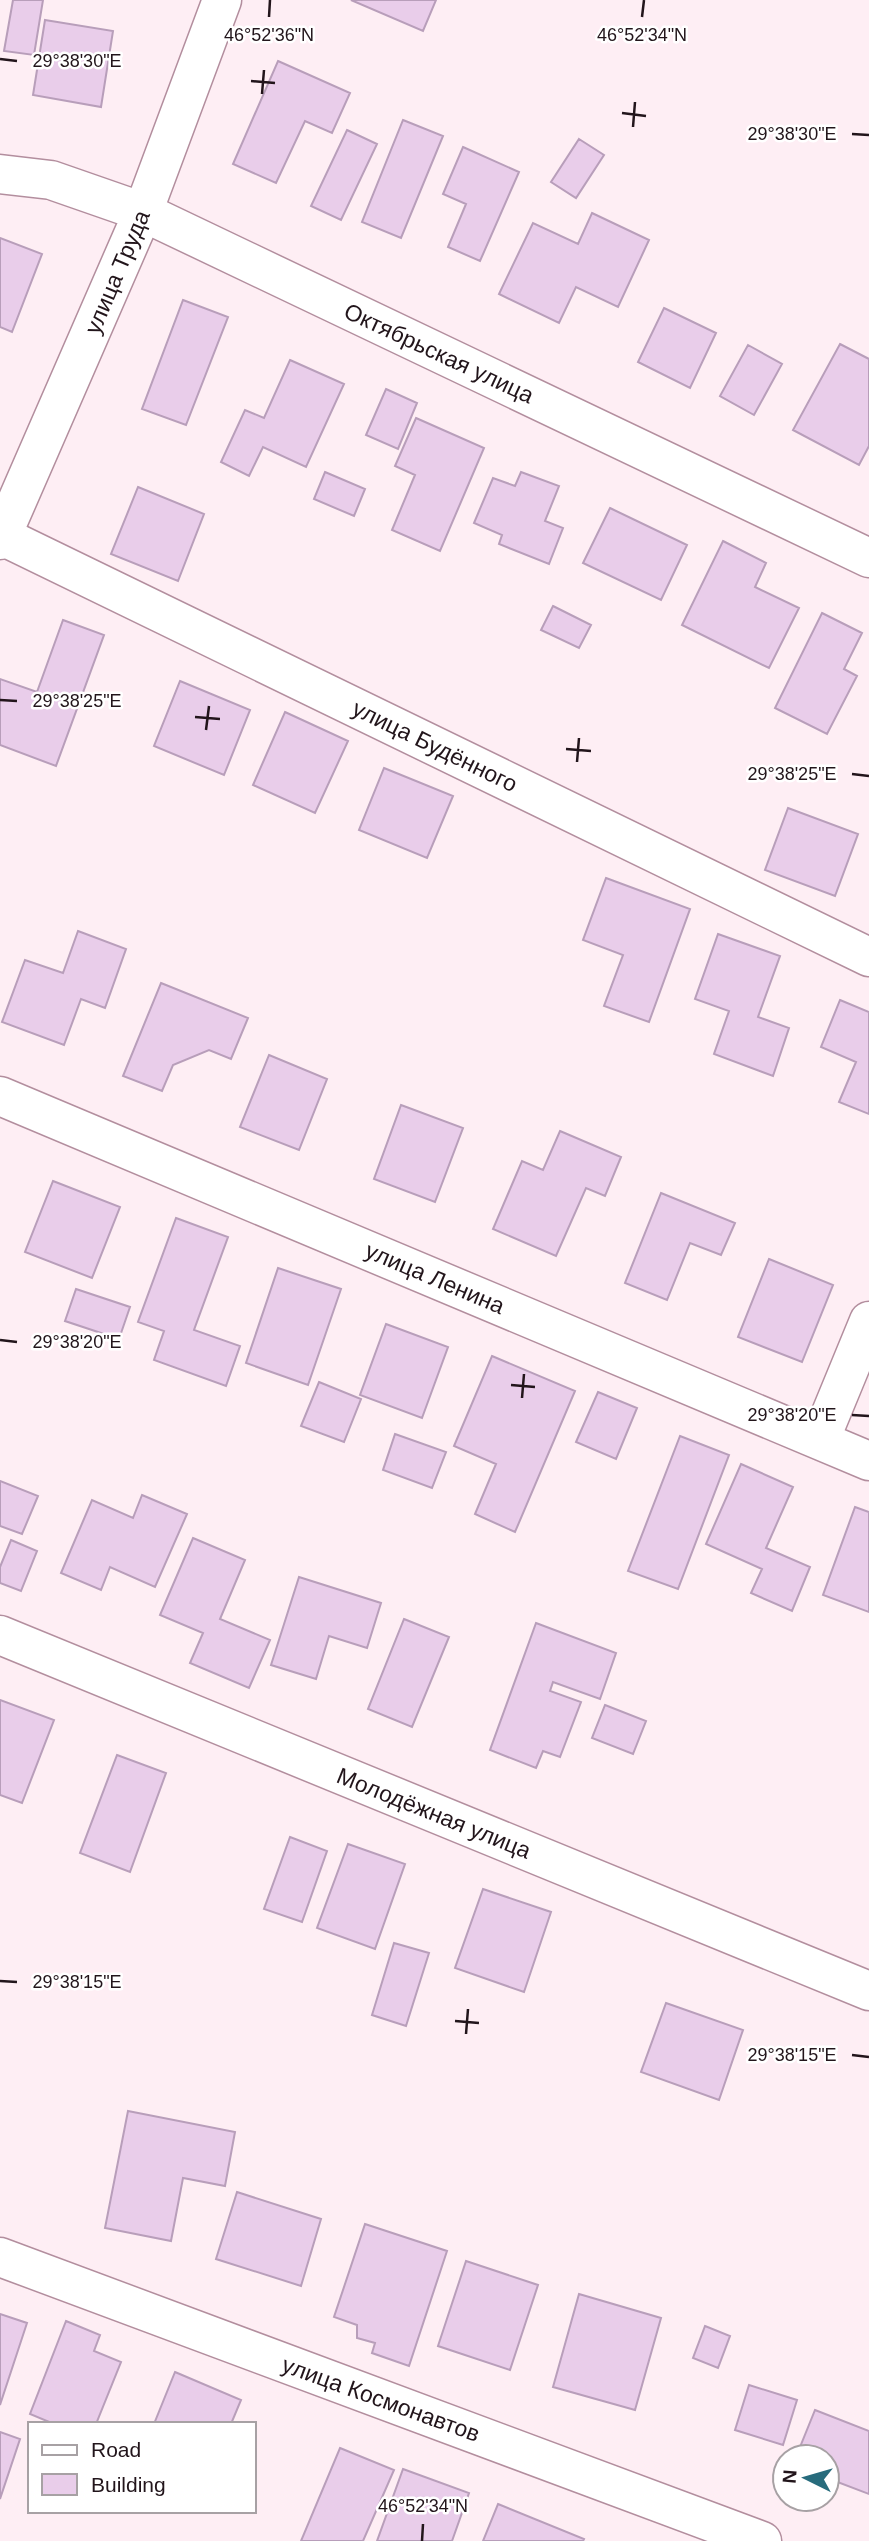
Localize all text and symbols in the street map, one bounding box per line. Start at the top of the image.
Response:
text: 46°52'36"N [224,25,314,45]
text: 46°52'34"N [597,25,687,45]
text: 29°38'30"E [32,51,122,71]
text: 29°38'30"E [747,124,837,144]
street label: улица Труда [79,206,155,338]
street label: Октябрьская улица [340,298,538,408]
text: 29°38'25"E [32,691,122,711]
street label: улица Будённого [348,695,522,797]
text: 29°38'25"E [747,764,837,784]
street label: улица Ленина [362,1237,509,1319]
text: 29°38'20"E [32,1332,122,1352]
text: 29°38'20"E [747,1405,837,1425]
street label: Молодёжная улица [333,1762,535,1864]
text: 29°38'15"E [32,1972,122,1992]
text: 29°38'15"E [747,2045,837,2065]
street label: улица Космонавтов [279,2351,483,2447]
legend [28,2422,256,2513]
text: Road [91,2438,141,2461]
north arrow [771,2443,841,2513]
text: N [779,2469,801,2484]
text: Building [91,2473,166,2496]
text: 46°52'34"N [378,2496,468,2516]

